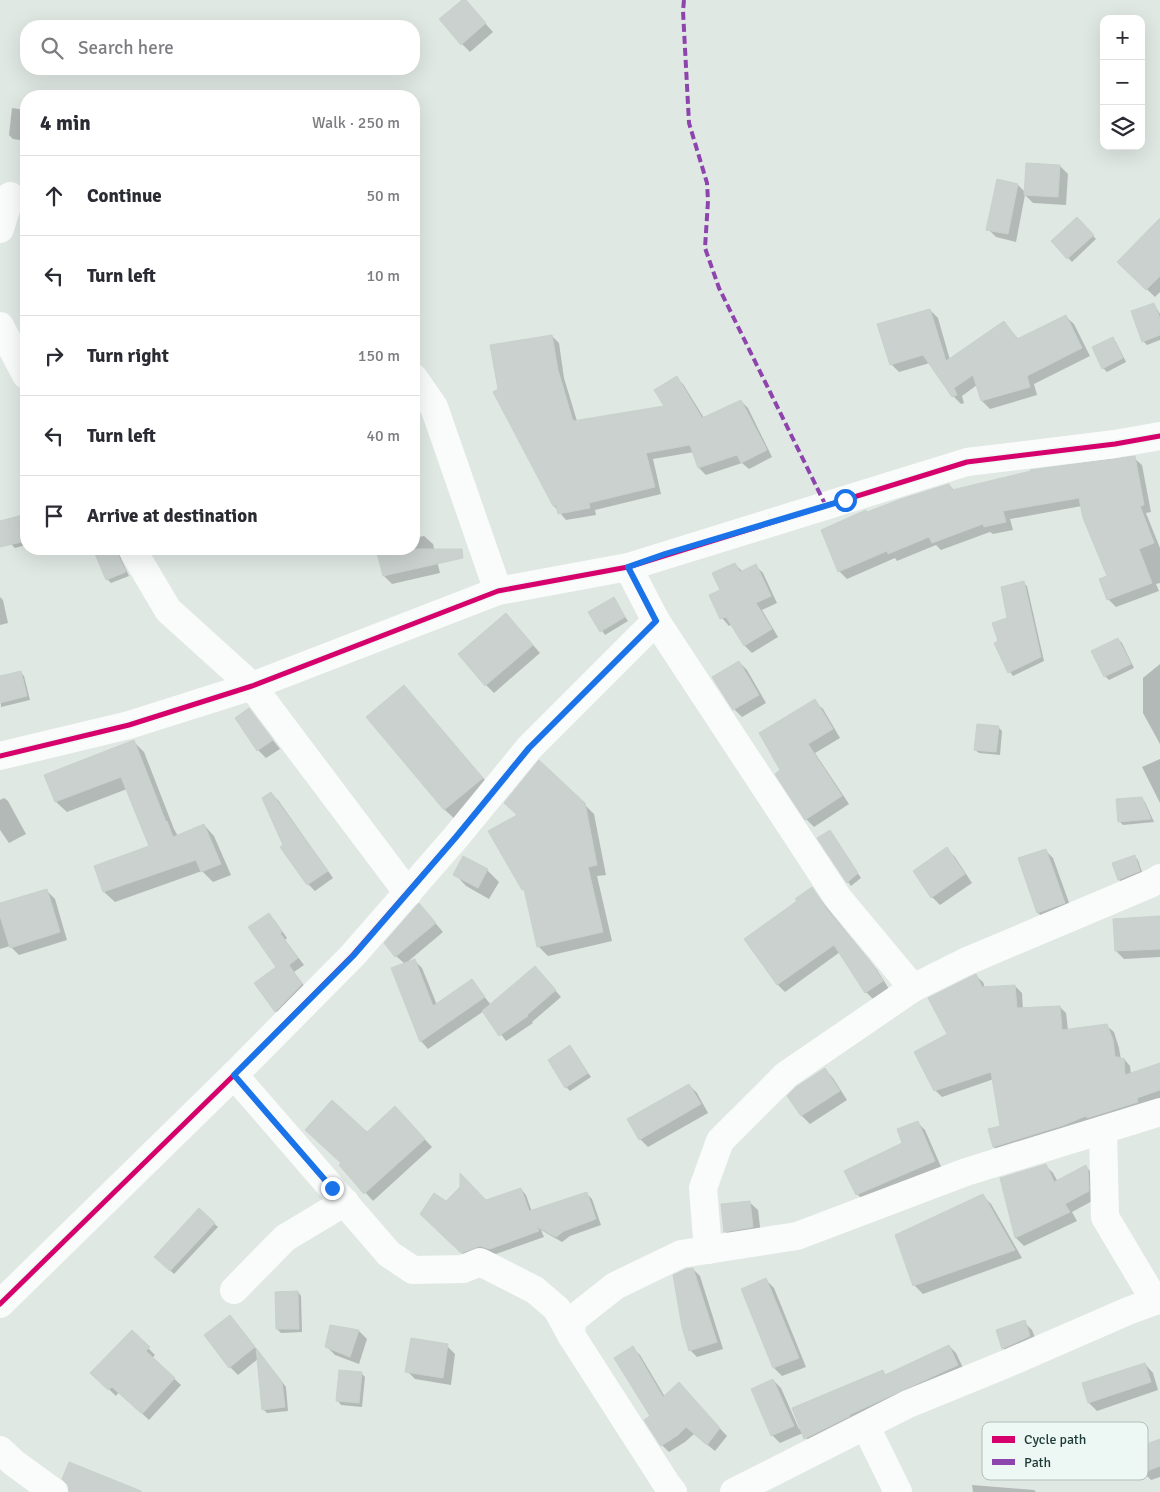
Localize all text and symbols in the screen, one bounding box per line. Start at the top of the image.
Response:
map controls [1100,15,1145,150]
button: + [1100,15,1145,60]
search box [20,20,420,75]
icon: search [38,34,66,62]
text: Search here [78,36,174,60]
button: − [1100,60,1145,105]
button: layers [1100,105,1145,150]
text: 4 min [40,110,91,136]
text: Walk · 250 m [312,113,400,133]
icon: ahead [40,182,68,210]
text: Continue [87,184,162,208]
text: 50 m [366,186,400,206]
icon: left [40,262,68,290]
text: Turn left [87,264,156,288]
text: 10 m [366,266,400,286]
icon: right [40,342,68,370]
text: Turn right [87,344,169,368]
text: 150 m [358,346,400,366]
icon: left [40,422,68,450]
text: Turn left [87,424,156,448]
text: 40 m [366,426,400,446]
route start [834,489,857,512]
icon: arrive [40,502,68,530]
text: Arrive at destination [87,504,258,528]
route end [321,1177,344,1200]
legend [982,1422,1148,1480]
text: Cycle path [1024,1431,1086,1448]
text: Path [1024,1454,1051,1471]

